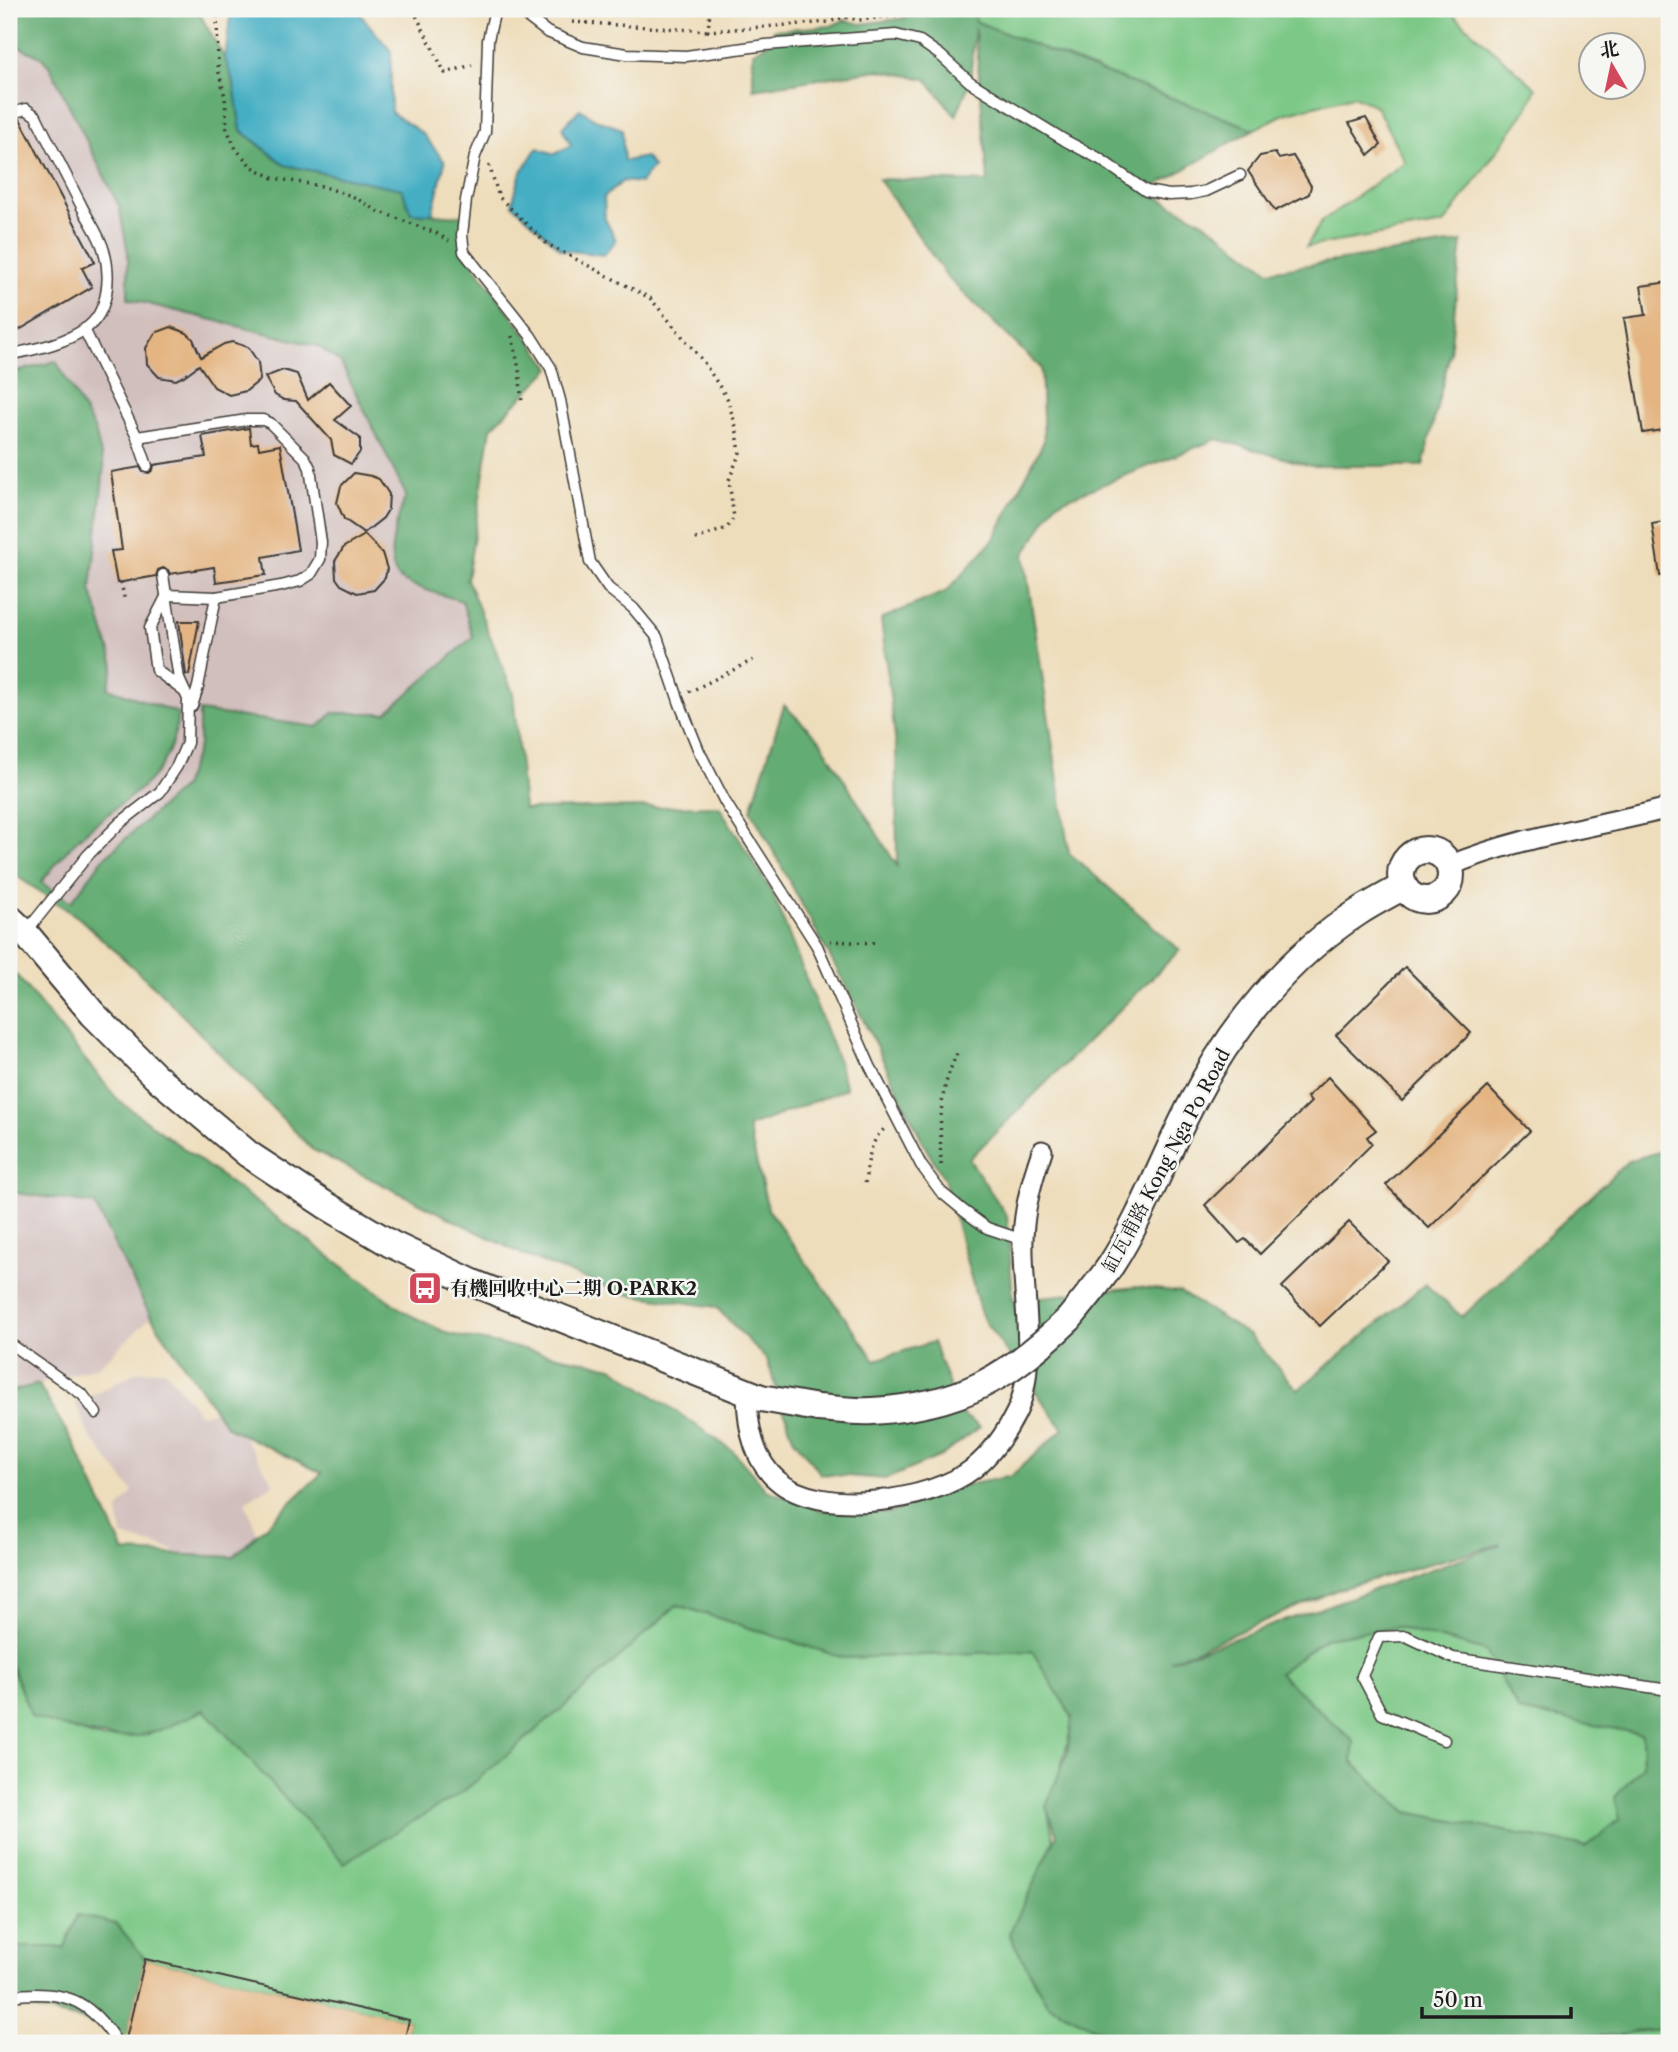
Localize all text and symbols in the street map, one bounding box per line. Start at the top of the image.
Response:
north arrow [1576,32,1646,102]
text: 北 [1598,37,1621,63]
street label: 缸瓦甫路 Kong Nga Po Road [1098,1044,1235,1276]
bus stop icon: 有機回收中心二期 O·PARK2 [406,1269,444,1307]
place label: 有機回收中心二期 O·PARK2 [450,1277,697,1300]
scale bar [1422,1975,1571,2019]
text: 50 m [1433,1987,1483,2012]

